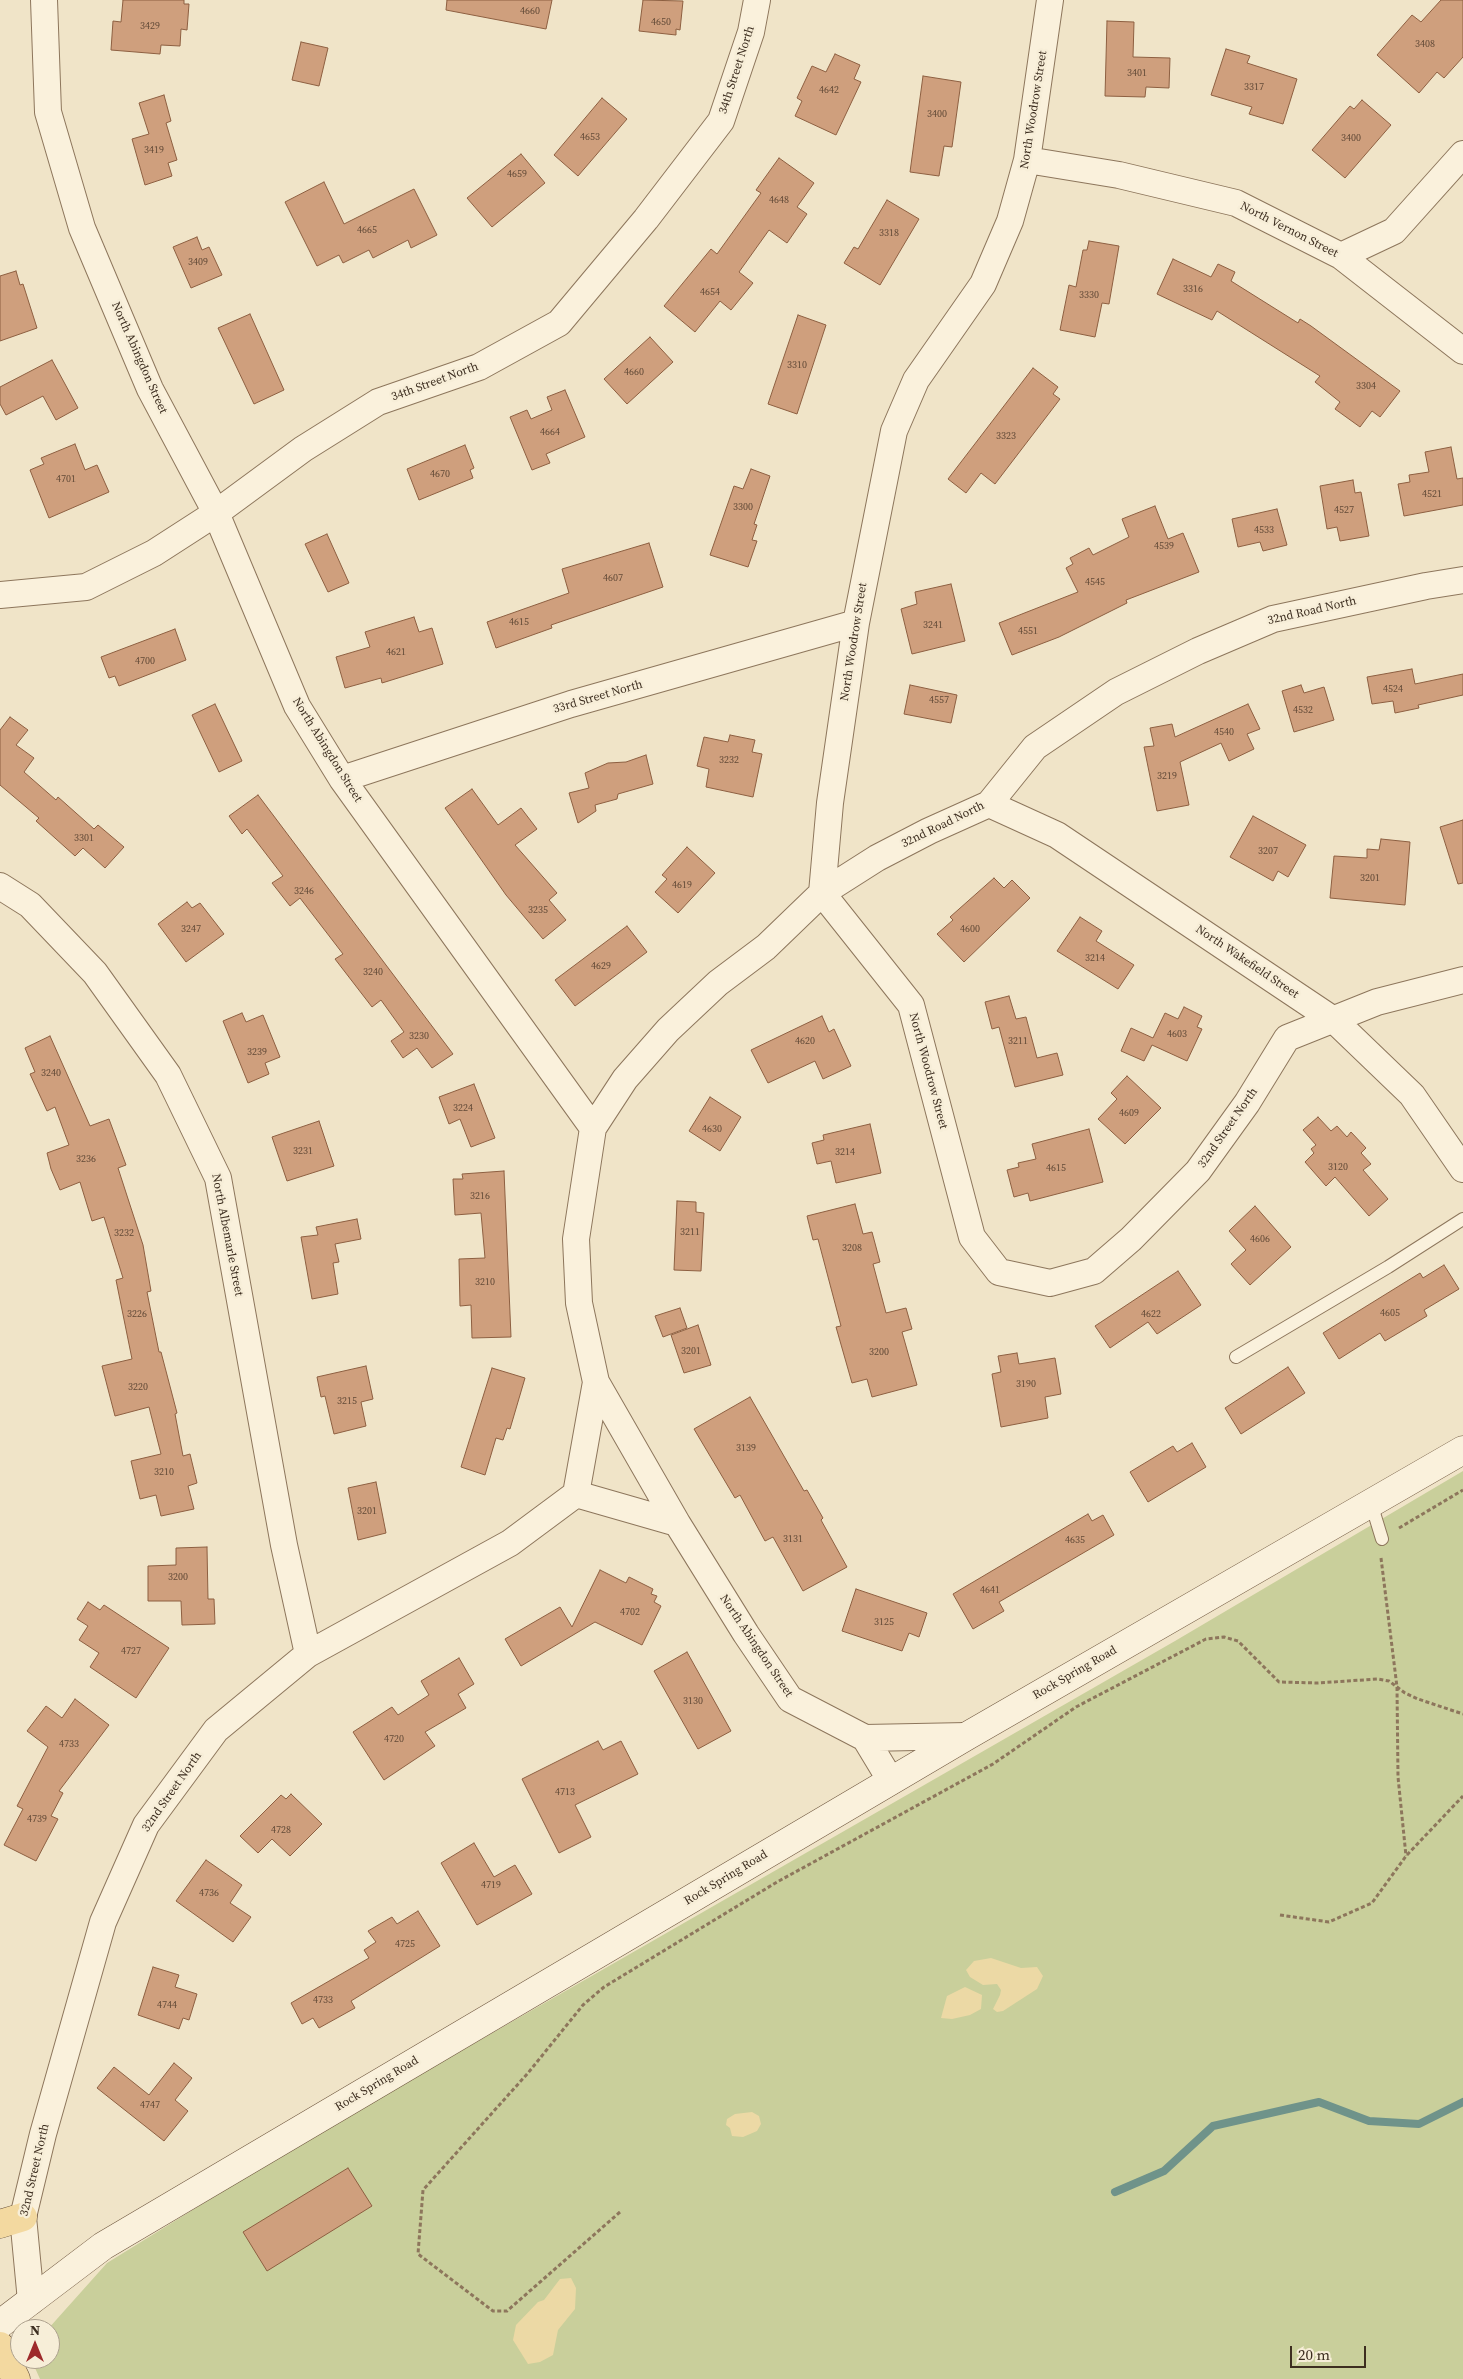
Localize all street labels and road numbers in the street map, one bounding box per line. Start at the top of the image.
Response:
street label: 34th Street North [716,24,758,116]
street label: North Woodrow Street [1018,50,1050,170]
street label: North Vernon Street [1238,199,1340,261]
street label: North Abingdon Street [108,300,170,416]
street label: 34th Street North [390,360,480,404]
street label: North Woodrow Street [838,582,870,702]
street label: 32nd Road North [1266,594,1358,628]
street label: 33rd Street North [552,677,644,717]
street label: North Abingdon Street [289,695,365,805]
street label: 32nd Road North [899,799,987,851]
street label: North Wakefield Street [1193,922,1301,1002]
street label: North Woodrow Street [906,1011,950,1131]
street label: 32nd Street North [1195,1085,1261,1171]
street label: North Albemarle Street [208,1173,246,1297]
street label: North Abingdon Street [716,1592,796,1700]
street label: Rock Spring Road [1030,1643,1120,1703]
street label: 32nd Street North [139,1749,205,1835]
street label: Rock Spring Road [682,1847,770,1909]
street label: Rock Spring Road [333,2053,421,2115]
street label: 32nd Street North [17,2122,53,2218]

